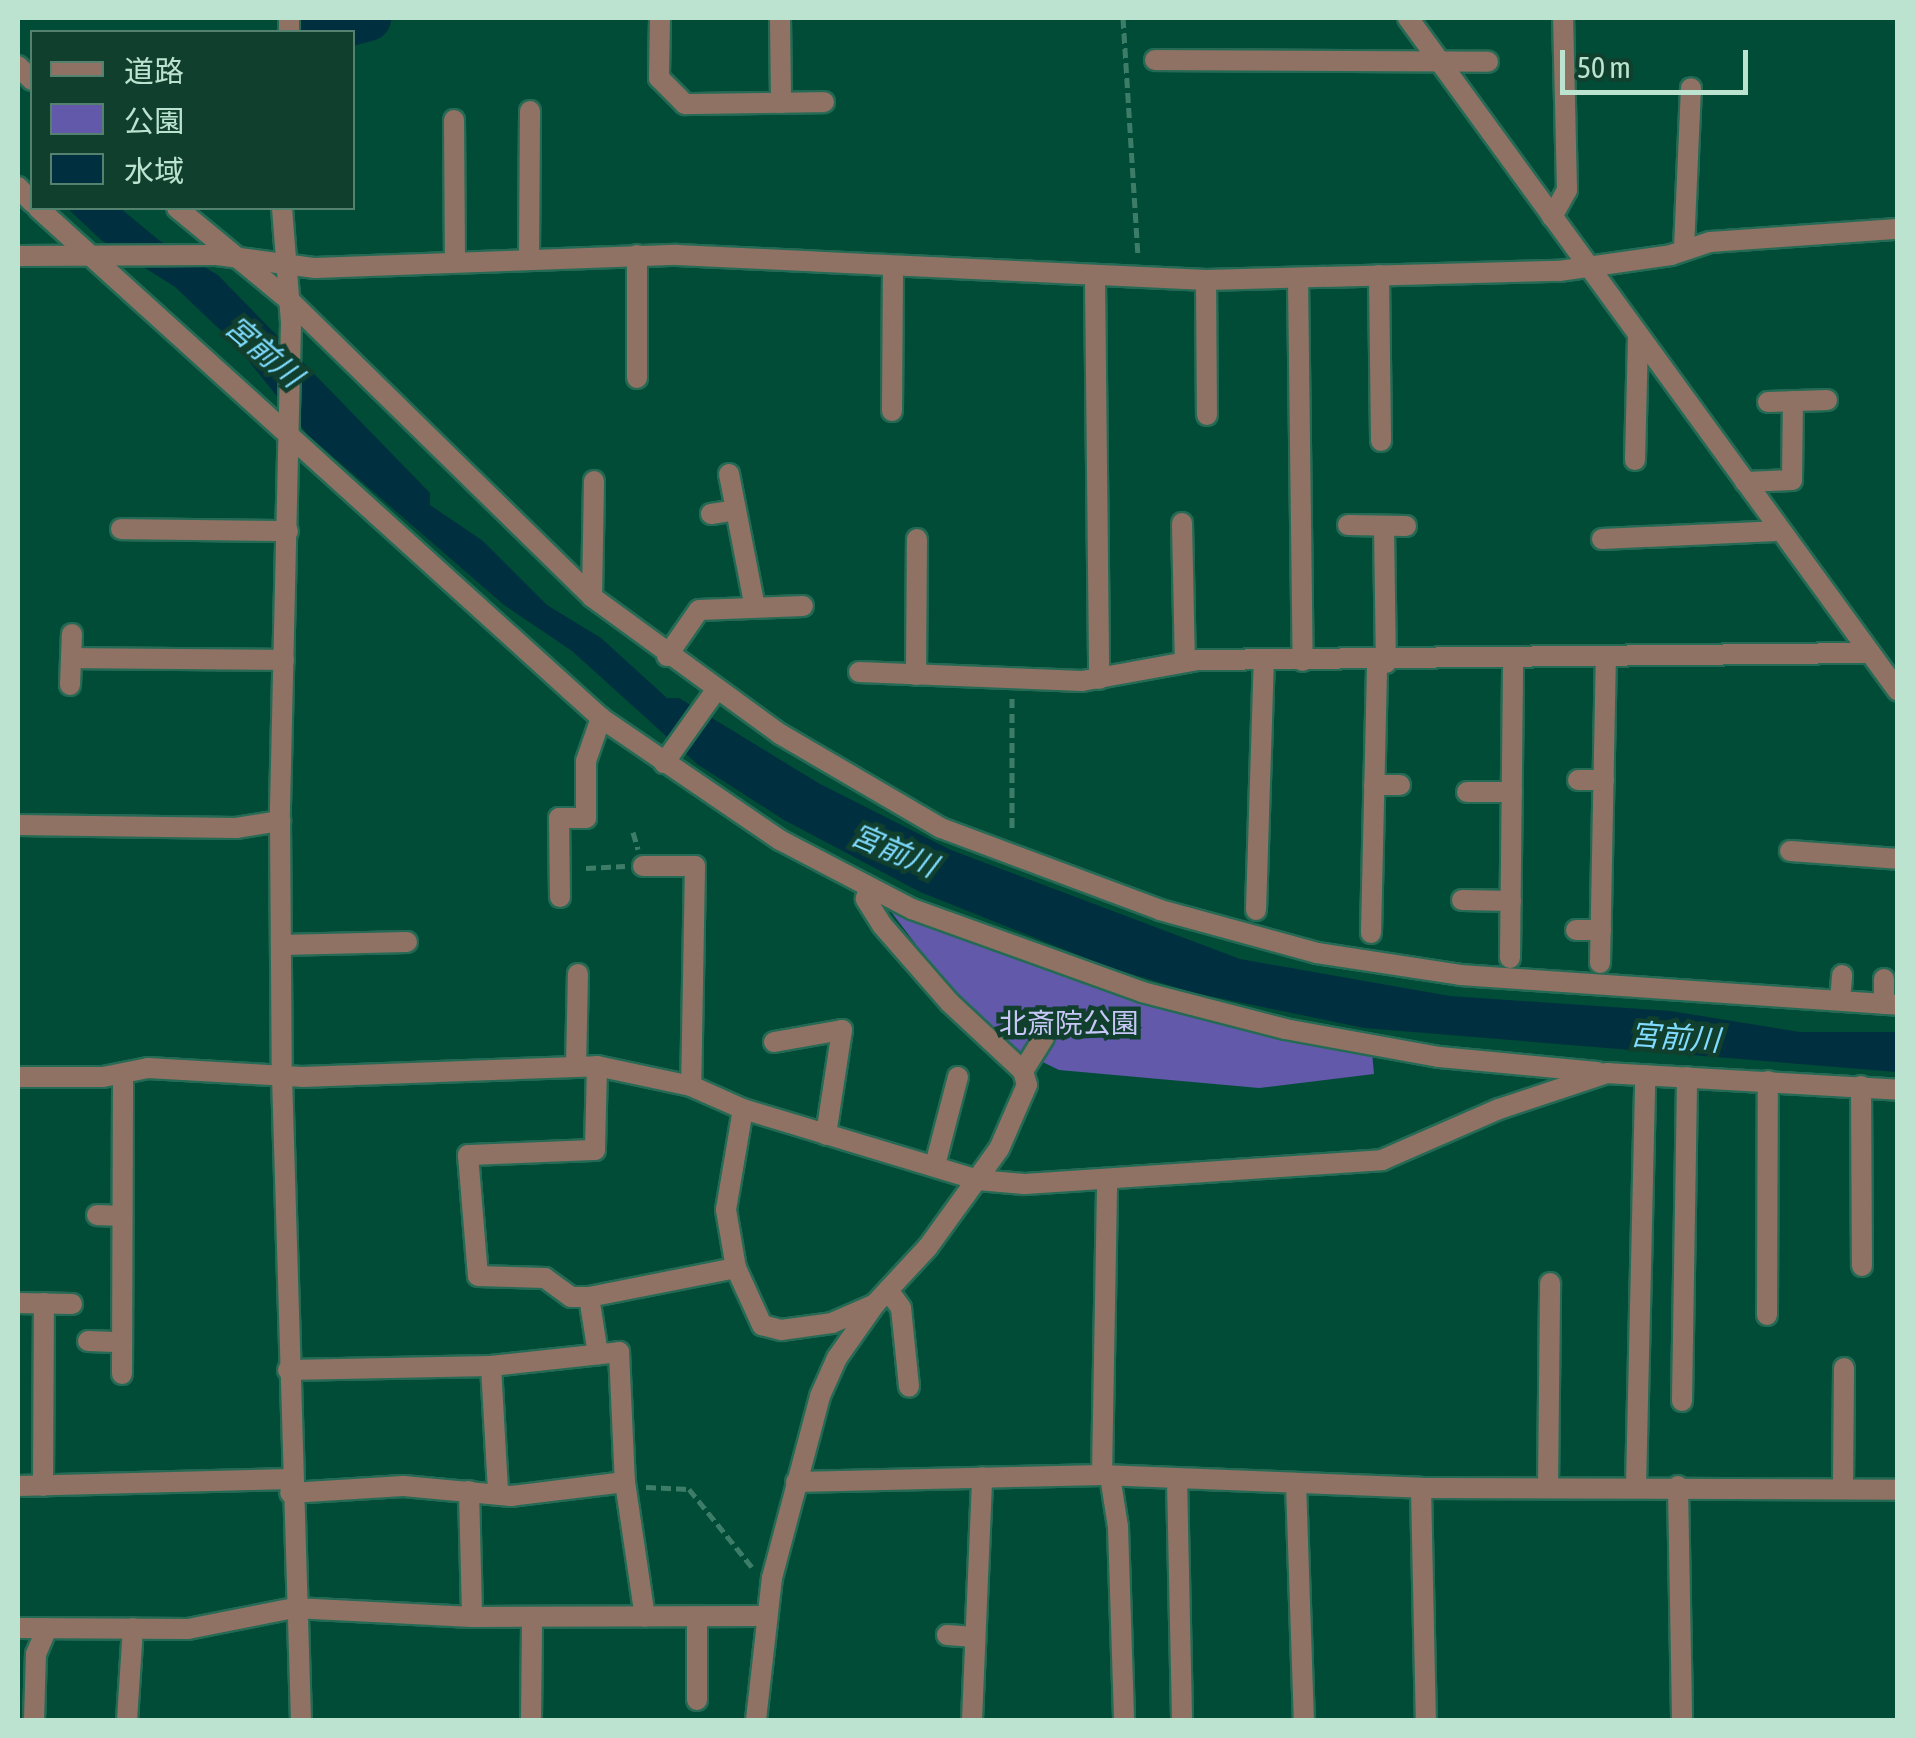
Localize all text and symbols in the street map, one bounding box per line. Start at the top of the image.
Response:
legend [30,30,355,210]
scale bar [1565,30,1752,92]
text: 50 m [1577,50,1631,84]
text: 道路 [124,54,184,88]
text: 公園 [124,104,184,138]
text: 水域 [124,154,184,188]
water label: 宮前川 [218,308,310,394]
water label: 宮前川 [846,816,942,884]
park label: 北斎院公園 [999,1006,1139,1040]
water label: 宮前川 [1629,1016,1721,1058]

